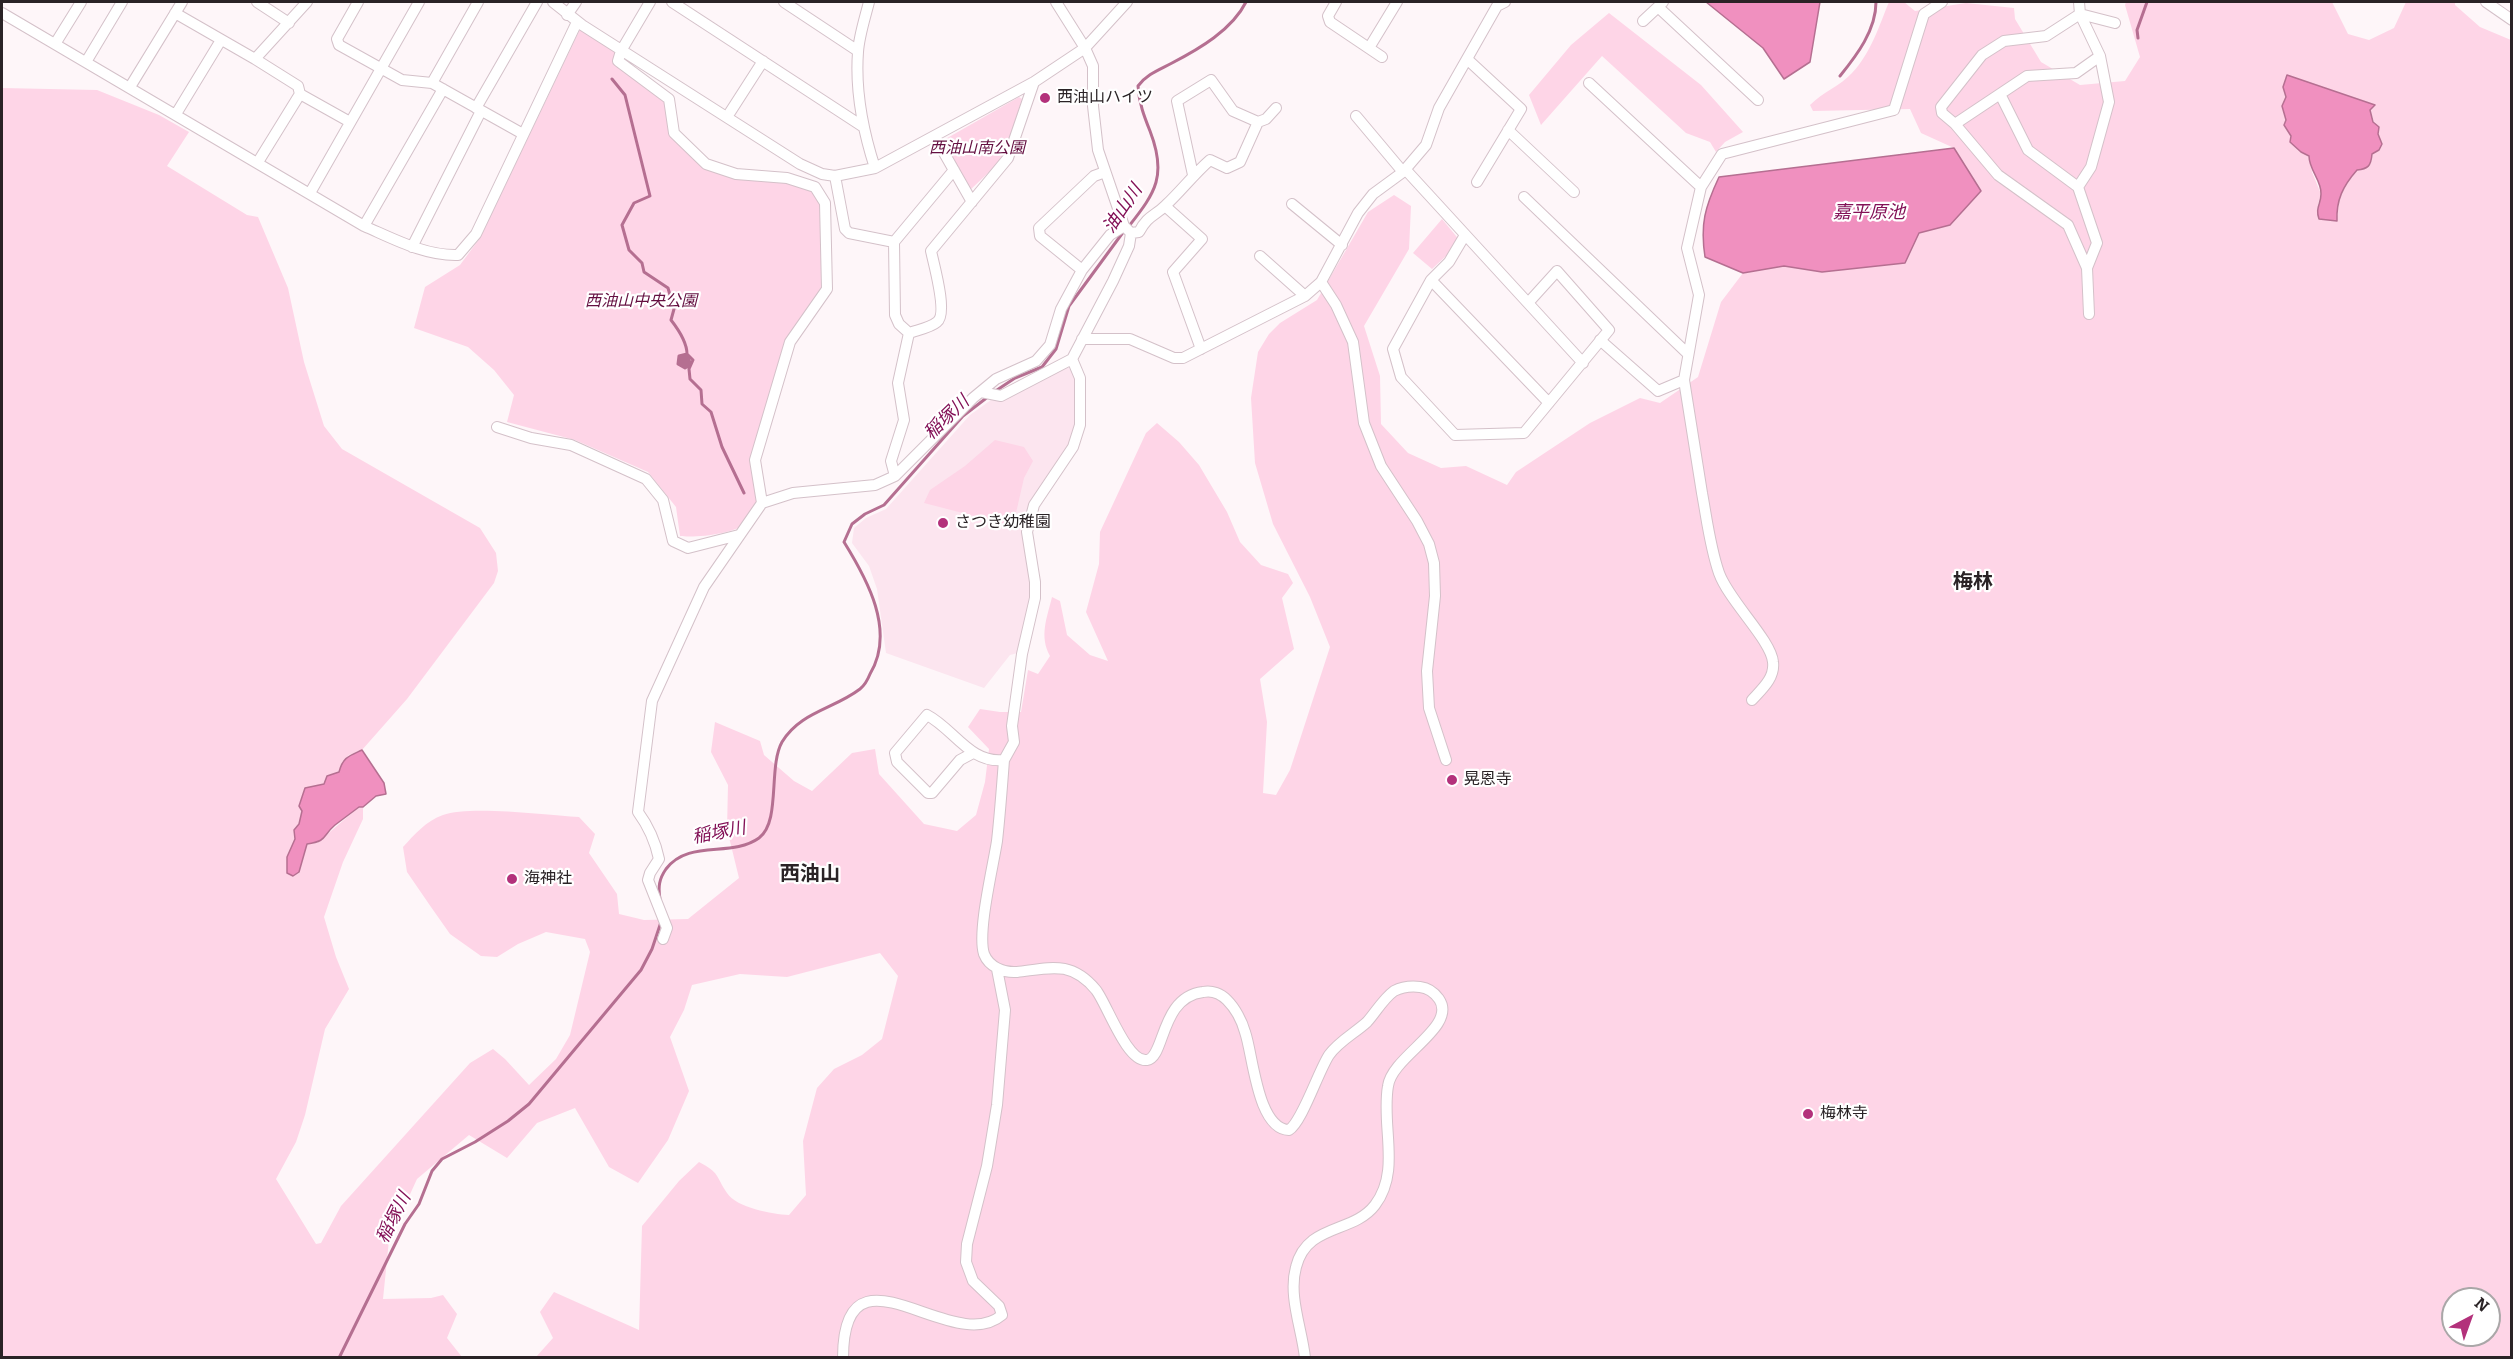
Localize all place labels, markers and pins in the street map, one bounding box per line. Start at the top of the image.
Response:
place label: 西油山ハイツ [1057,88,1153,108]
marker: 西油山ハイツ [1038,91,1052,105]
place label: さつき幼稚園 [955,513,1051,533]
marker: さつき幼稚園 [936,516,950,530]
place label: 晃恩寺 [1464,770,1512,790]
marker: 晃恩寺 [1445,773,1459,787]
place label: 海神社 [524,869,572,889]
marker: 海神社 [505,872,519,886]
place label: 梅林寺 [1820,1104,1868,1124]
marker: 梅林寺 [1801,1107,1815,1121]

